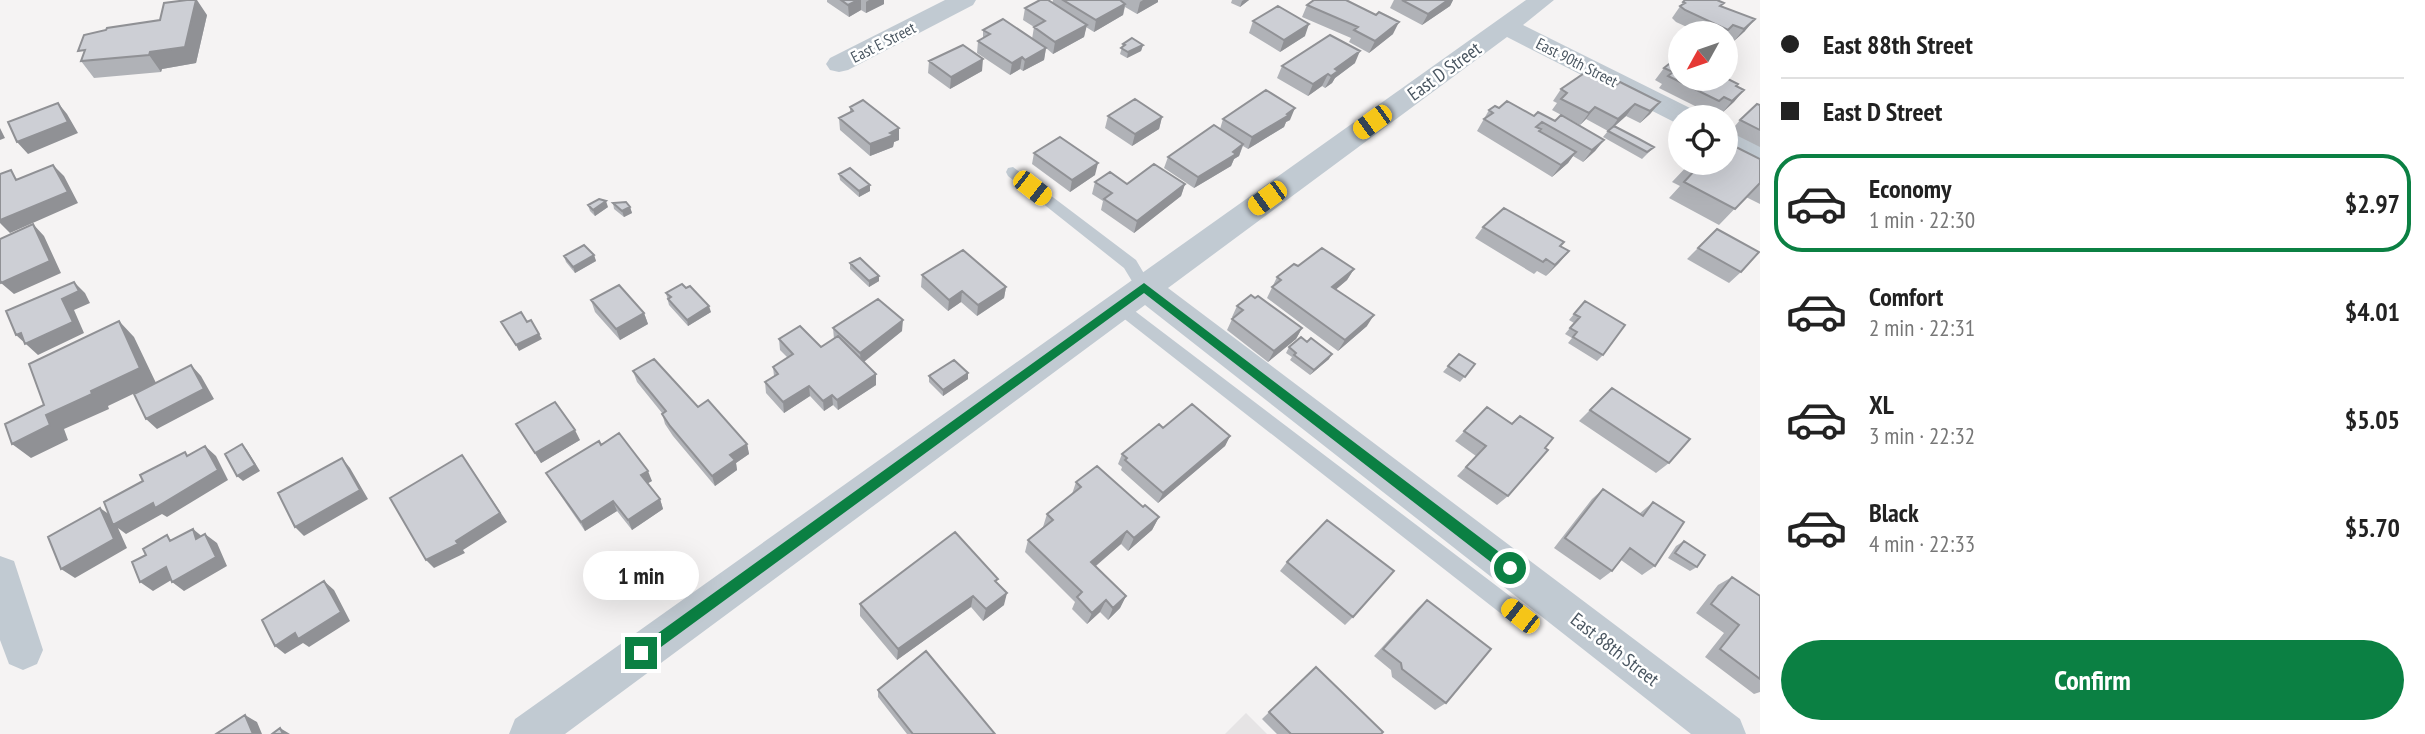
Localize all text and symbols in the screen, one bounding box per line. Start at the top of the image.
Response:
street label: East E Street [847,17,919,67]
north arrow [1668,21,1738,91]
map controls [1668,21,1738,175]
text: East 88th Street [1823,28,1973,61]
street label: East 90th Street [1533,33,1622,91]
street label: East D Street [1403,36,1486,106]
text: East D Street [1823,95,1942,128]
car [1349,101,1396,143]
button: locate [1668,105,1738,175]
car [1009,167,1056,209]
icon: car [1785,172,1848,235]
text: Economy [1869,172,1951,205]
car [1244,177,1291,219]
text: $2.97 [2345,187,2400,220]
text: 1 min · 22:30 [1869,205,1975,234]
icon: car [1785,280,1848,343]
text: Comfort [1869,280,1943,313]
text: $4.01 [2345,295,2400,328]
text: 2 min · 22:31 [1869,313,1975,342]
icon: car [1785,388,1848,451]
text: XL [1869,388,1894,421]
text: $5.05 [2345,403,2400,436]
text: 3 min · 22:32 [1869,421,1975,450]
icon: car [1785,496,1848,559]
text: Black [1869,496,1919,529]
text: $5.70 [2345,511,2400,544]
text: 4 min · 22:33 [1869,529,1975,558]
callout: 1 min [583,552,699,600]
route start [1494,552,1526,584]
text: 1 min [618,561,664,590]
car [1497,595,1544,637]
street label: East 88th Street [1566,607,1665,691]
route end [625,637,657,669]
button: Confirm [1781,640,2404,720]

